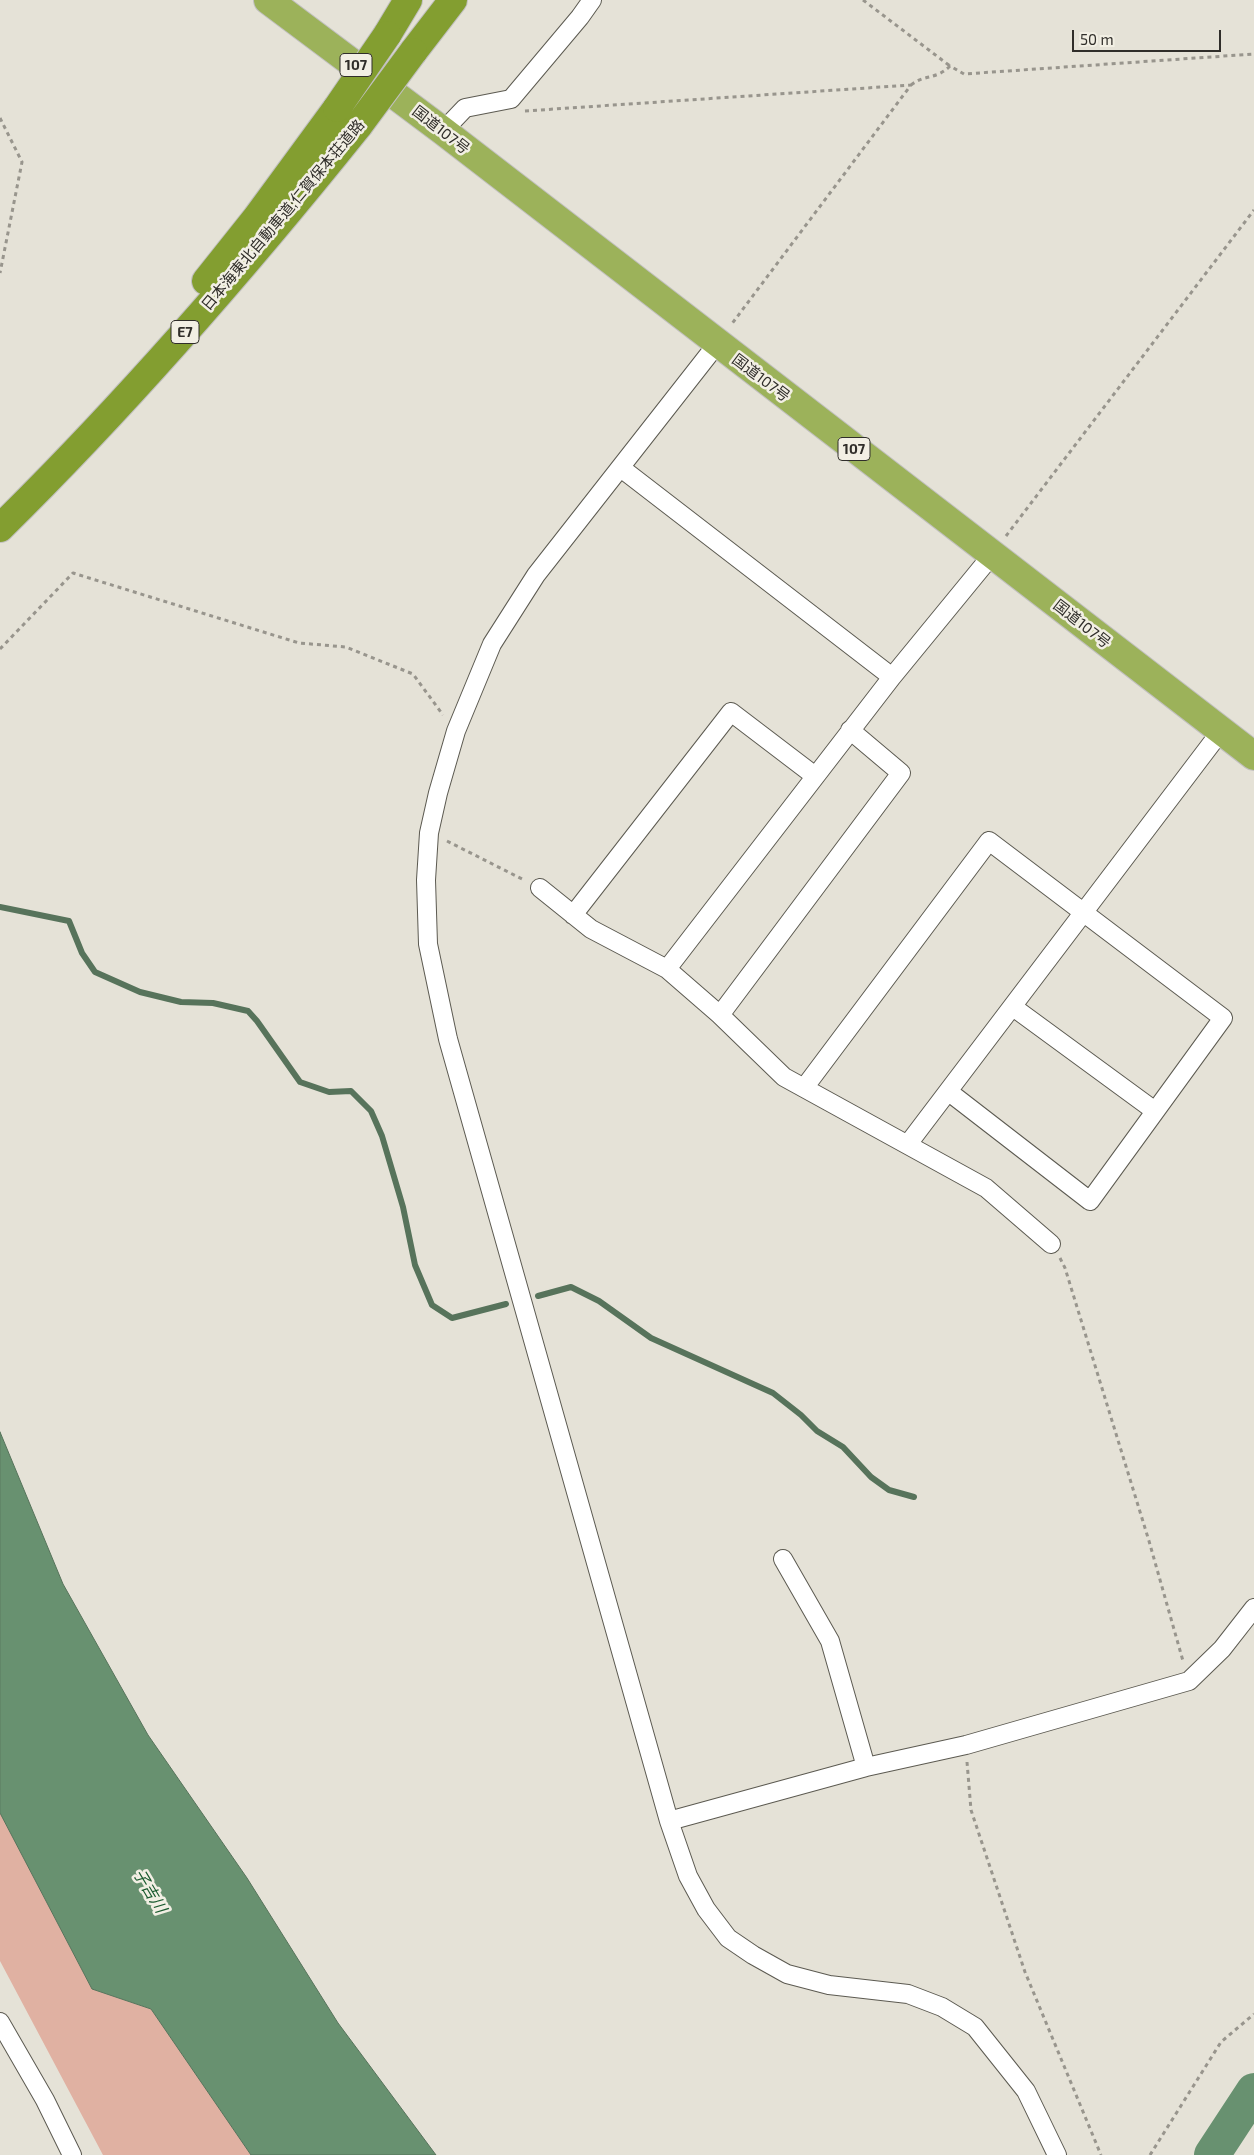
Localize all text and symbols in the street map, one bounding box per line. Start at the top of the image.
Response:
scale bar [1074,20,1223,52]
text: 50 m [1080,30,1114,48]
road number: 107 [340,54,372,76]
street label: 国道107号 [409,102,473,158]
street label: 日本海東北自動車道;仁賀保本荘道路 [198,116,368,314]
road number: E7 [171,321,199,344]
street label: 国道107号 [729,350,793,406]
road number: 107 [838,438,870,460]
street label: 国道107号 [1050,596,1114,652]
water label: 子吉川 [129,1865,171,1917]

